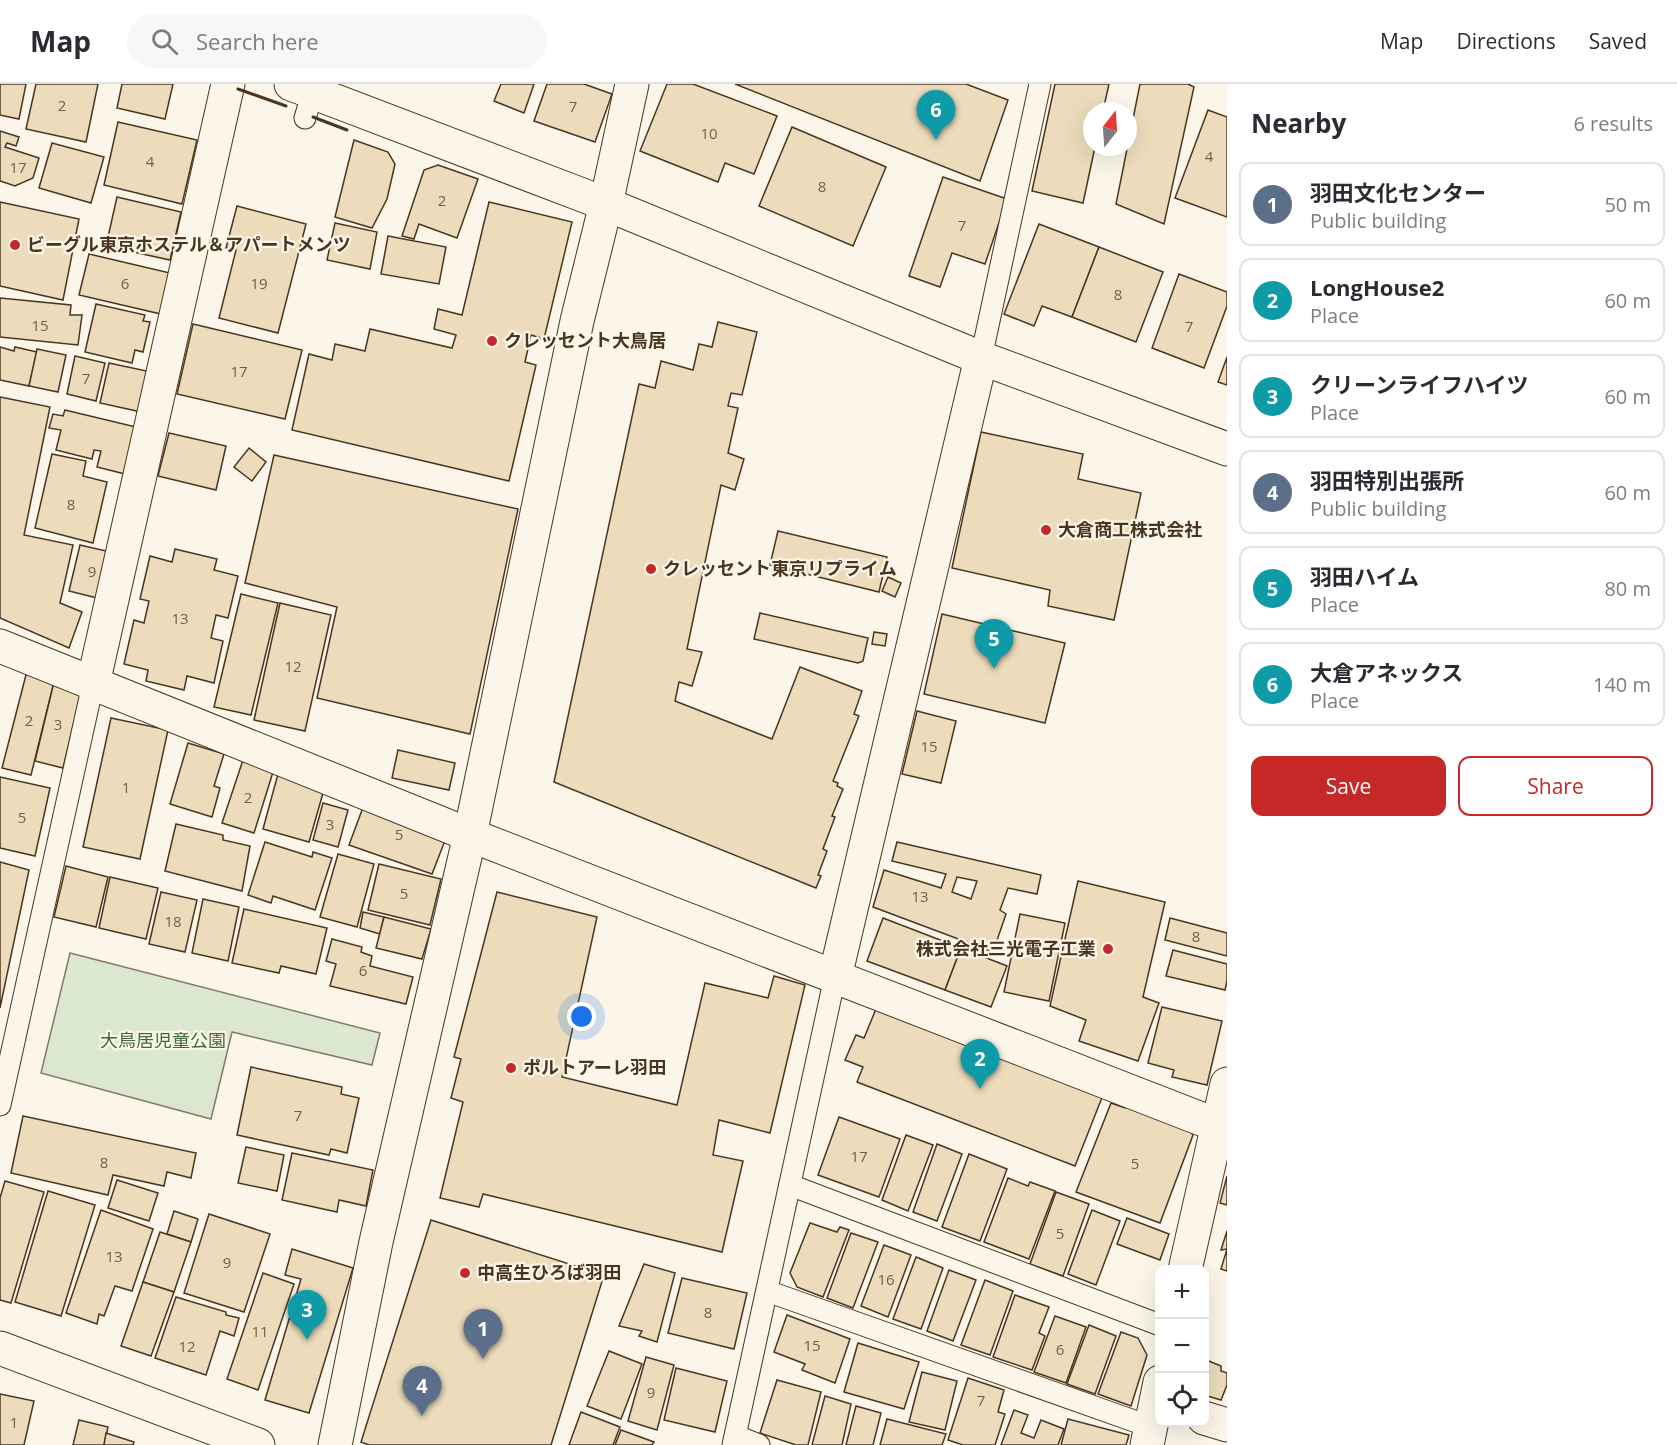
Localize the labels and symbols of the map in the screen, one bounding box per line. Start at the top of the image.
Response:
pin: 6 [916,91,956,140]
house number: 2 [58,95,66,115]
house number: 7 [569,96,577,116]
north arrow [1083,102,1137,156]
house number: 10 [700,123,718,143]
house number: 4 [1205,146,1214,166]
house number: 4 [146,151,155,171]
house number: 17 [9,157,27,177]
house number: 8 [818,176,826,196]
house number: 2 [438,190,446,210]
house number: 7 [958,215,966,235]
place label: ビーグル東京ホステル＆アパートメンツ [27,232,351,256]
marker: ビーグル東京ホステル＆アパートメンツ [8,238,22,252]
house number: 6 [121,273,129,293]
house number: 19 [250,273,268,293]
house number: 8 [1114,284,1122,304]
house number: 15 [31,315,49,335]
house number: 7 [1185,316,1193,336]
place label: クレッセント大鳥居 [504,328,666,352]
marker: クレッセント大鳥居 [485,334,499,348]
house number: 17 [230,361,248,381]
house number: 7 [82,368,90,388]
house number: 8 [67,494,75,514]
place label: 大倉商工株式会社 [1058,517,1202,541]
marker: 大倉商工株式会社 [1039,523,1053,537]
place label: クレッセント東京リプライム [663,556,897,580]
house number: 9 [88,561,96,581]
marker: クレッセント東京リプライム [644,562,658,576]
house number: 13 [171,608,189,628]
pin: 5 [974,620,1014,669]
house number: 12 [284,656,302,676]
house number: 2 [25,710,33,730]
house number: 3 [54,714,62,734]
house number: 15 [920,736,938,756]
house number: 1 [122,777,130,797]
house number: 2 [244,787,252,807]
house number: 5 [18,807,26,827]
house number: 3 [326,814,334,834]
house number: 5 [395,824,403,844]
house number: 5 [400,883,408,903]
house number: 13 [911,886,929,906]
house number: 18 [164,911,182,931]
house number: 8 [1192,926,1200,946]
place label: 株式会社三光電子工業 [916,936,1096,960]
marker: 株式会社三光電子工業 [1101,942,1115,956]
house number: 6 [359,960,367,980]
your location [567,1002,596,1031]
park label: 大鳥居児童公園 [100,1028,226,1052]
pin: 2 [960,1040,1000,1089]
place label: ポルトアーレ羽田 [523,1055,666,1079]
marker: ポルトアーレ羽田 [504,1061,518,1075]
house number: 7 [294,1105,302,1125]
house number: 17 [850,1146,868,1166]
house number: 8 [100,1152,108,1172]
house number: 5 [1131,1153,1139,1173]
house number: 5 [1056,1223,1064,1243]
house number: 13 [105,1246,123,1266]
house number: 9 [223,1252,231,1272]
place label: 中高生ひろば羽田 [477,1260,621,1284]
marker: 中高生ひろば羽田 [458,1266,472,1280]
house number: 16 [877,1269,895,1289]
pin: 3 [288,1290,326,1340]
house number: 8 [704,1302,712,1322]
pin: 1 [464,1310,502,1359]
house number: 11 [251,1321,269,1341]
house number: 15 [803,1335,821,1355]
house number: 12 [178,1336,196,1356]
house number: 6 [1056,1339,1064,1359]
pin: 4 [402,1366,442,1416]
house number: 9 [647,1382,655,1402]
house number: 7 [977,1390,985,1410]
house number: 1 [10,1412,18,1432]

